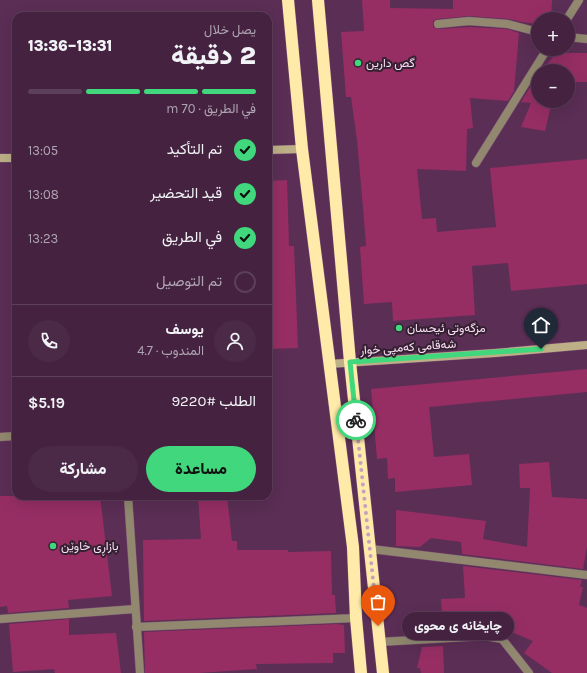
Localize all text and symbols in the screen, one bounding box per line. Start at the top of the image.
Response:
map controls [531,12,575,108]
button: + [531,12,575,56]
text: يصل خلال [204,22,256,37]
text: 13:31–13:36 [28,37,112,55]
text: 2 دقيقة [171,40,256,71]
place label: گص دارین [366,56,415,71]
marker: گص دارین [353,58,363,68]
button: − [531,64,575,108]
text: في الطريق · 70 m [166,101,256,116]
icon: check [234,139,256,161]
text: تم التأكيد [167,140,222,158]
text: 13:05 [28,143,58,158]
icon: check [234,183,256,205]
text: قيد التحضير [150,184,222,202]
text: 13:08 [28,187,59,202]
icon: check [234,227,256,249]
text: في الطريق [162,228,222,246]
text: 13:23 [28,231,58,246]
text: تم التوصيل [156,272,222,290]
pin [524,308,558,349]
icon: home [530,314,552,336]
button: phone [28,320,70,362]
text: يوسف [166,320,204,338]
button: person [214,320,256,362]
place label: مزگەوتی ئیحسان [407,321,486,336]
marker: مزگەوتی ئیحسان [394,323,404,333]
street label: شەقامی کەمپی خوار [358,337,457,358]
text: المندوب · 4.7 [137,343,204,358]
text: الطلب #9220 [171,392,256,410]
text: $5.19 [28,394,65,412]
courier [336,400,376,440]
icon: bike [345,409,367,431]
button: مشاركة [28,446,138,492]
button: مساعدة [146,446,256,492]
place label: بازاڕی خاوێن [61,539,119,556]
marker: بازاڕی خاوێن [48,541,58,551]
pin [361,585,395,626]
icon: bag [367,591,389,613]
callout: چايخانه ى محوى [402,612,514,640]
text: چايخانه ى محوى [414,618,502,633]

